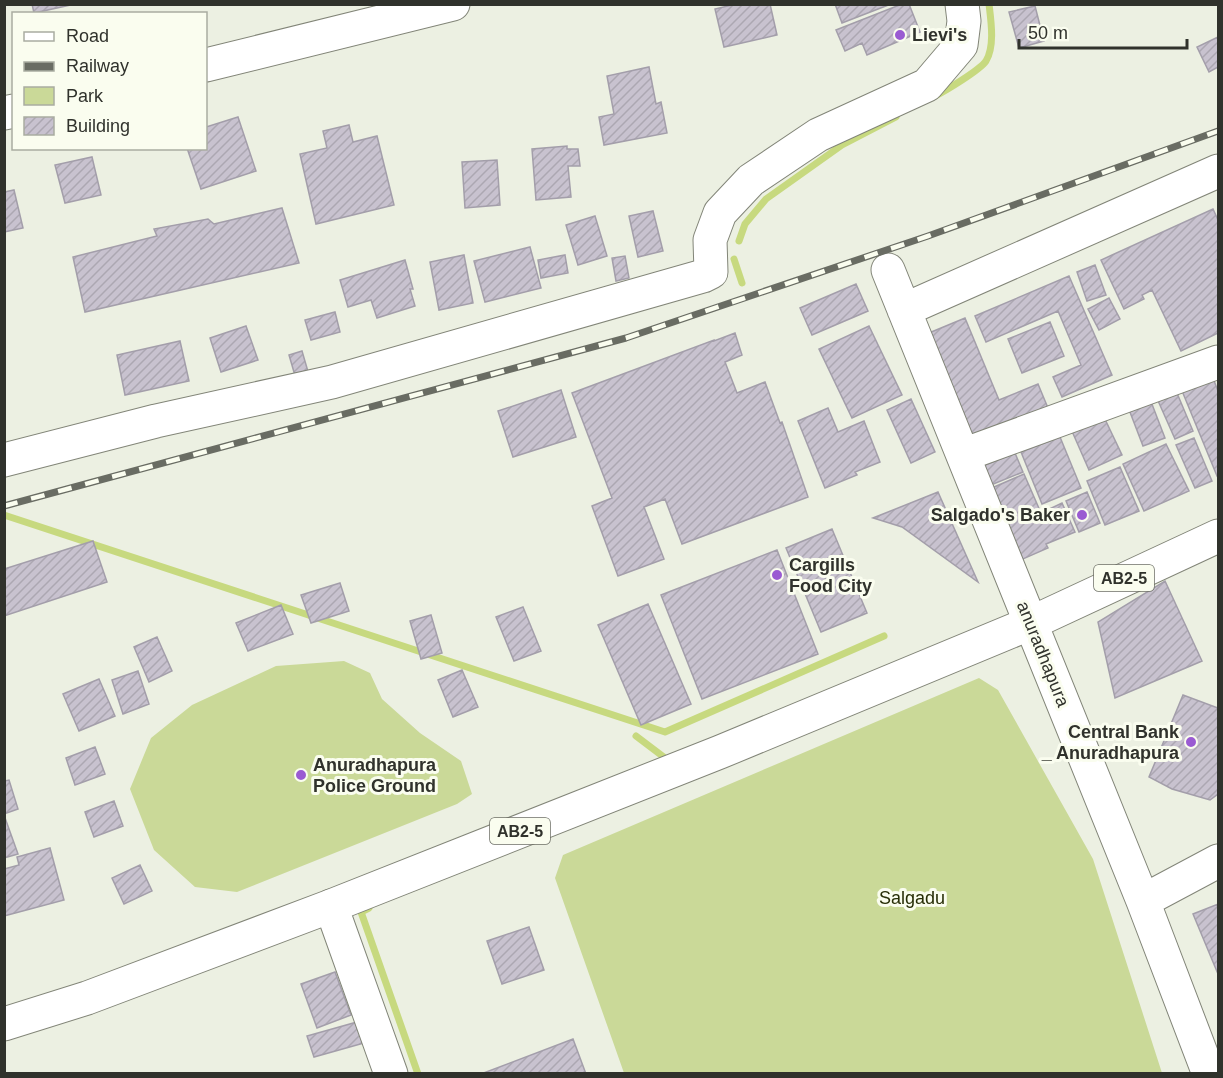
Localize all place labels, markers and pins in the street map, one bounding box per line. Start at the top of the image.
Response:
place label: Lievi's [912,25,967,45]
marker: Lievi's [893,28,907,42]
place label: Salgado's Baker [931,505,1070,525]
marker: Salgado's Baker [1075,508,1089,522]
place label: Cargills Food City [789,555,872,596]
marker: Cargills Food City [770,568,784,582]
place label: Central Bank _ Anuradhapura [1041,722,1180,763]
marker: Central Bank _ Anuradhapura [1184,735,1198,749]
place label: Anuradhapura Police Ground [313,755,437,796]
marker: Anuradhapura Police Ground [294,768,308,782]

